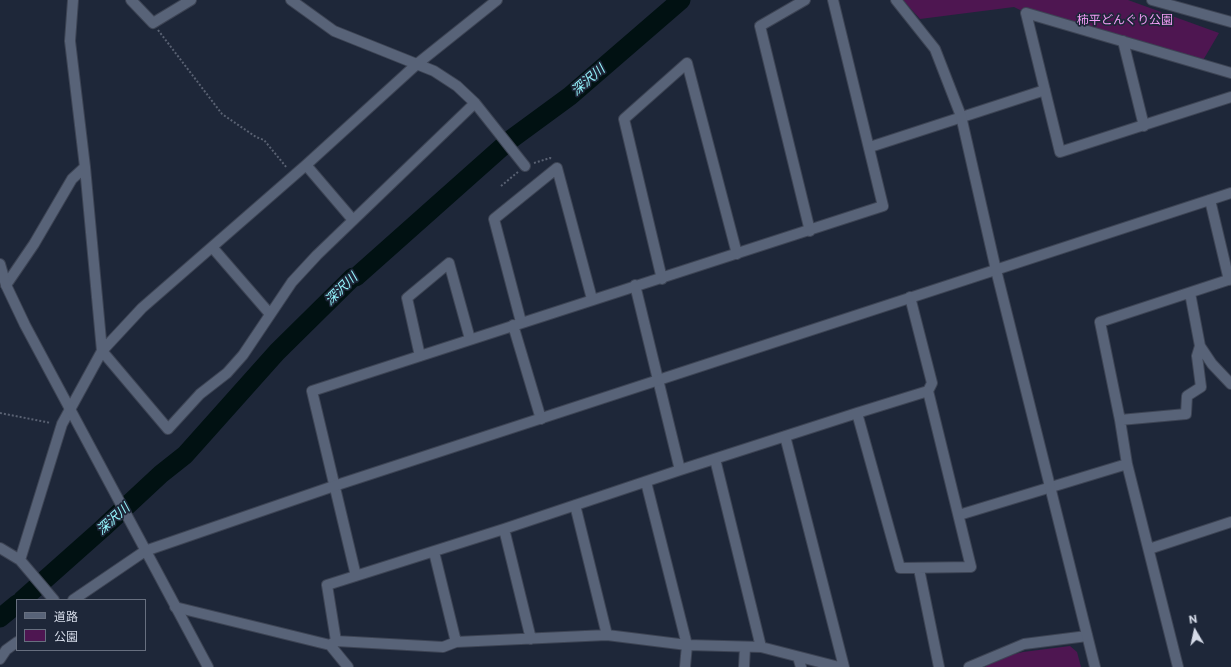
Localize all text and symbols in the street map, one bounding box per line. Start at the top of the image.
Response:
park label: 柿平どんぐり公園 [1077,13,1173,27]
water label: 深沢川 [568,61,608,99]
water label: 深沢川 [322,270,360,308]
water label: 深沢川 [93,500,133,538]
legend [16,599,146,651]
text: 道路 [54,609,78,623]
north arrow [1175,611,1215,651]
text: N [1188,612,1198,626]
text: 公園 [54,629,78,643]

